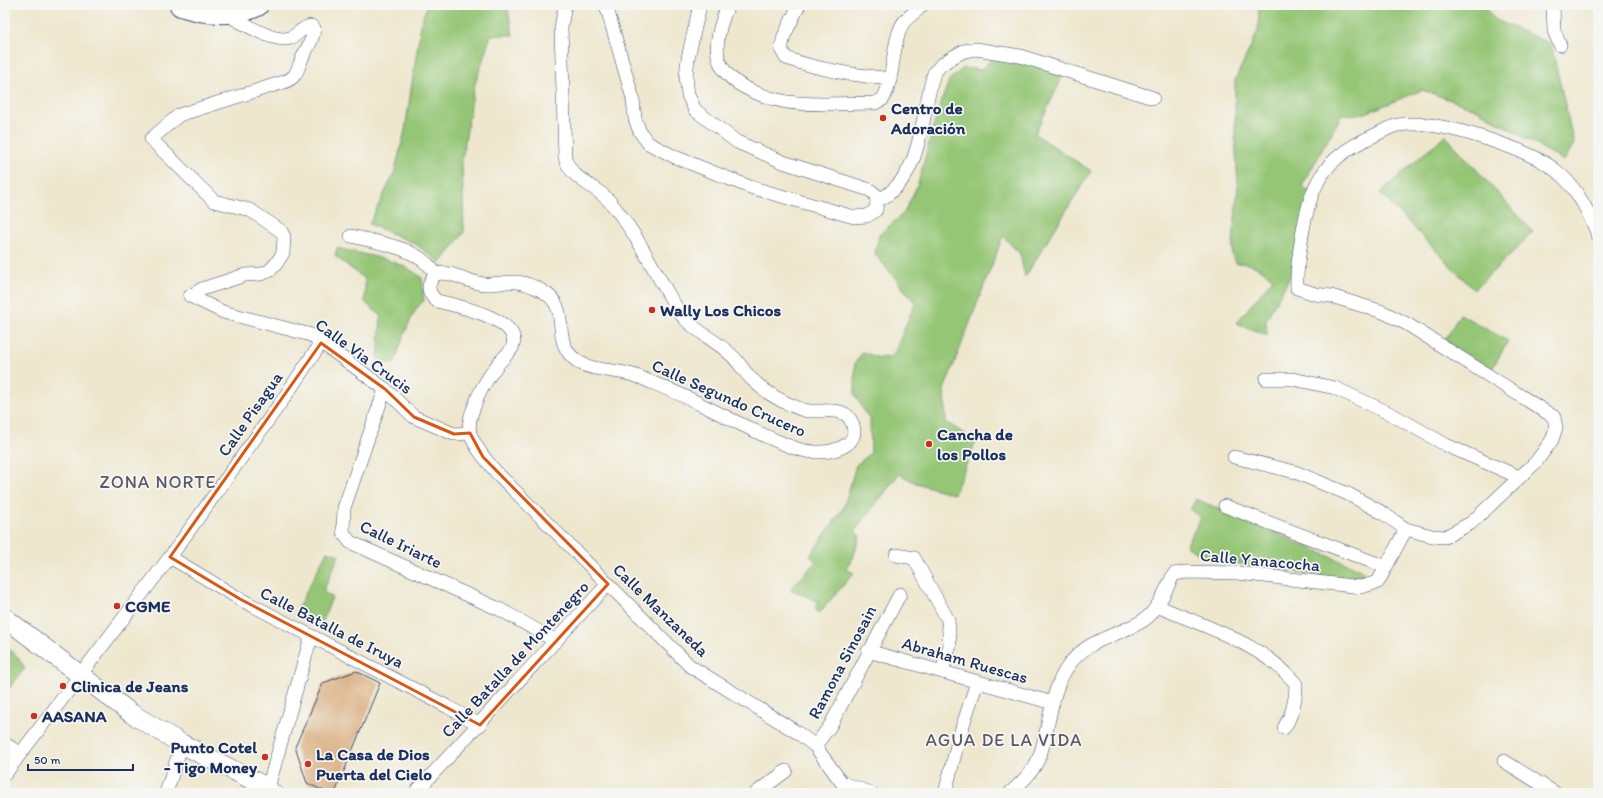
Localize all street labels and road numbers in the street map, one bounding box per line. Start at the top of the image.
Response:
street label: Calle Via Crucis [312,314,416,398]
street label: Calle Segundo Crucero [649,355,809,441]
street label: Calle Pisagua [214,368,287,460]
street label: Calle Iriarte [357,516,445,572]
street label: Calle Yanacocha [1199,545,1321,575]
street label: Calle Manzaneda [609,559,713,661]
street label: Calle Batalla de Montenegro [437,576,593,742]
street label: Calle Batalla de Iruya [257,582,407,672]
street label: Ramona Sinosain [804,602,880,722]
street label: Abraham Ruescas [900,632,1030,688]

